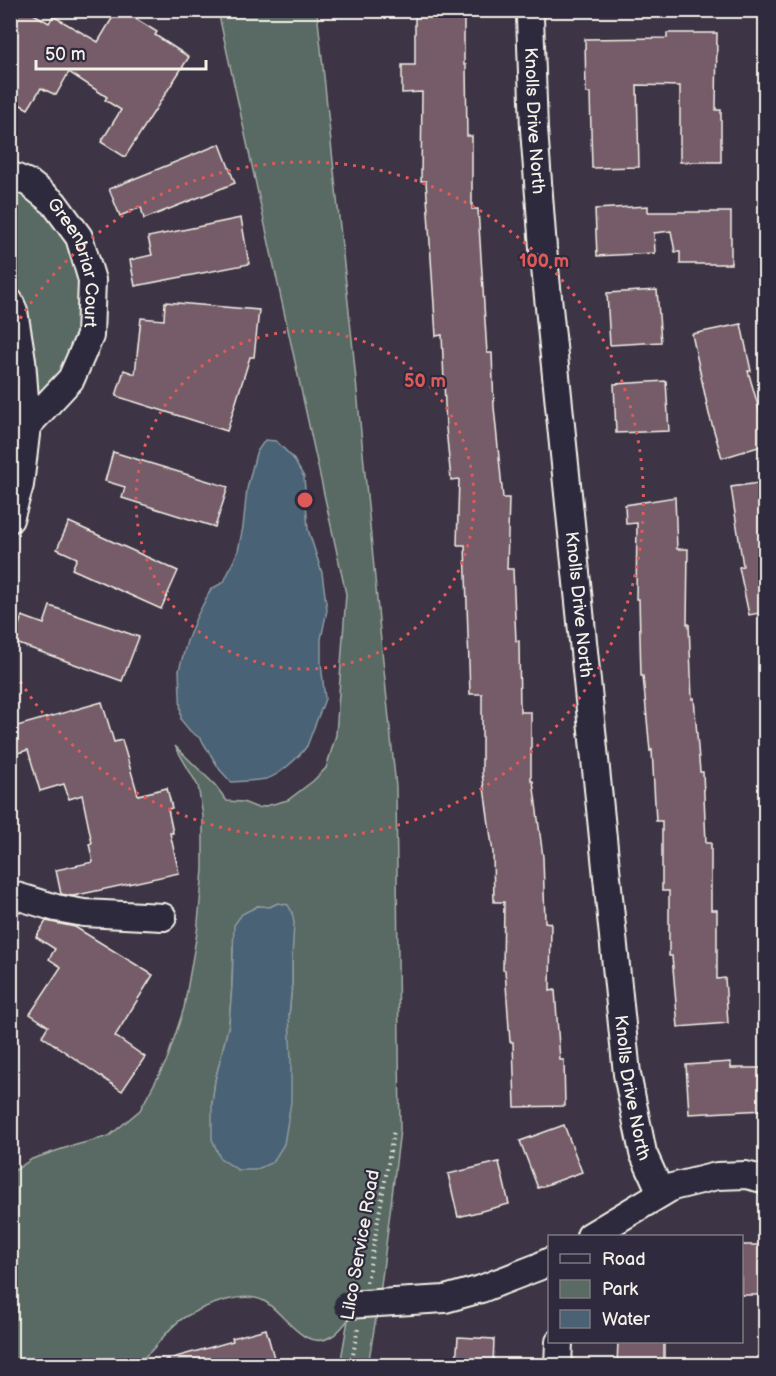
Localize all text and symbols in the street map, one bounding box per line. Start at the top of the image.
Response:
scale bar [36,33,206,71]
text: 50 m [45,44,86,65]
street label: Knolls Drive North [520,47,549,195]
street label: Greenbriar Court [43,194,102,328]
text: 100 m [519,251,569,272]
text: 50 m [404,371,446,392]
centre of rings [295,490,315,510]
street label: Knolls Drive North [561,530,597,679]
street label: Knolls Drive North [610,1014,655,1164]
street label: Lilco Service Road [337,1168,384,1322]
legend [548,1235,743,1343]
text: Road [602,1249,646,1270]
text: Park [602,1279,638,1300]
text: Water [602,1309,650,1330]

